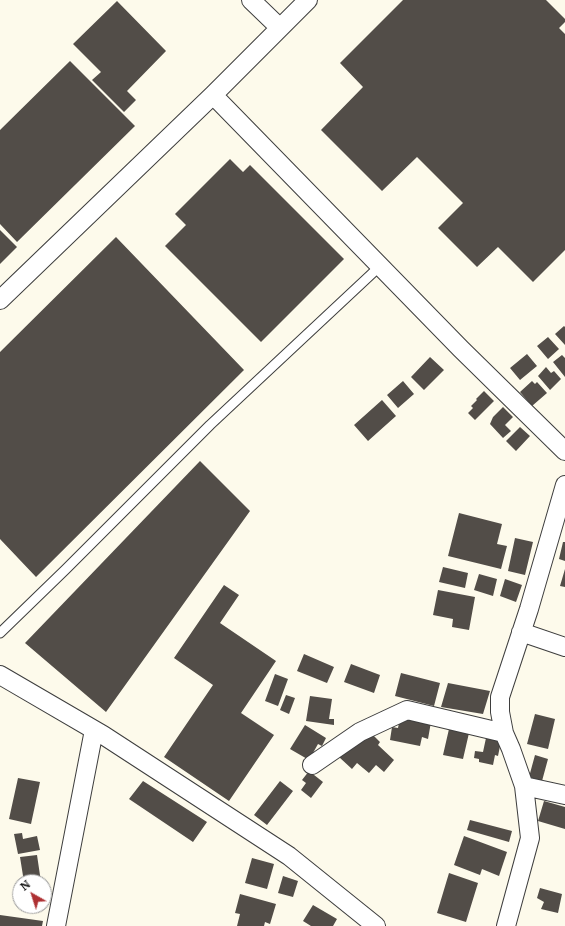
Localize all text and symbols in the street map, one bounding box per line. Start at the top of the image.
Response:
north arrow [12,874,52,914]
text: N [17,877,33,894]

